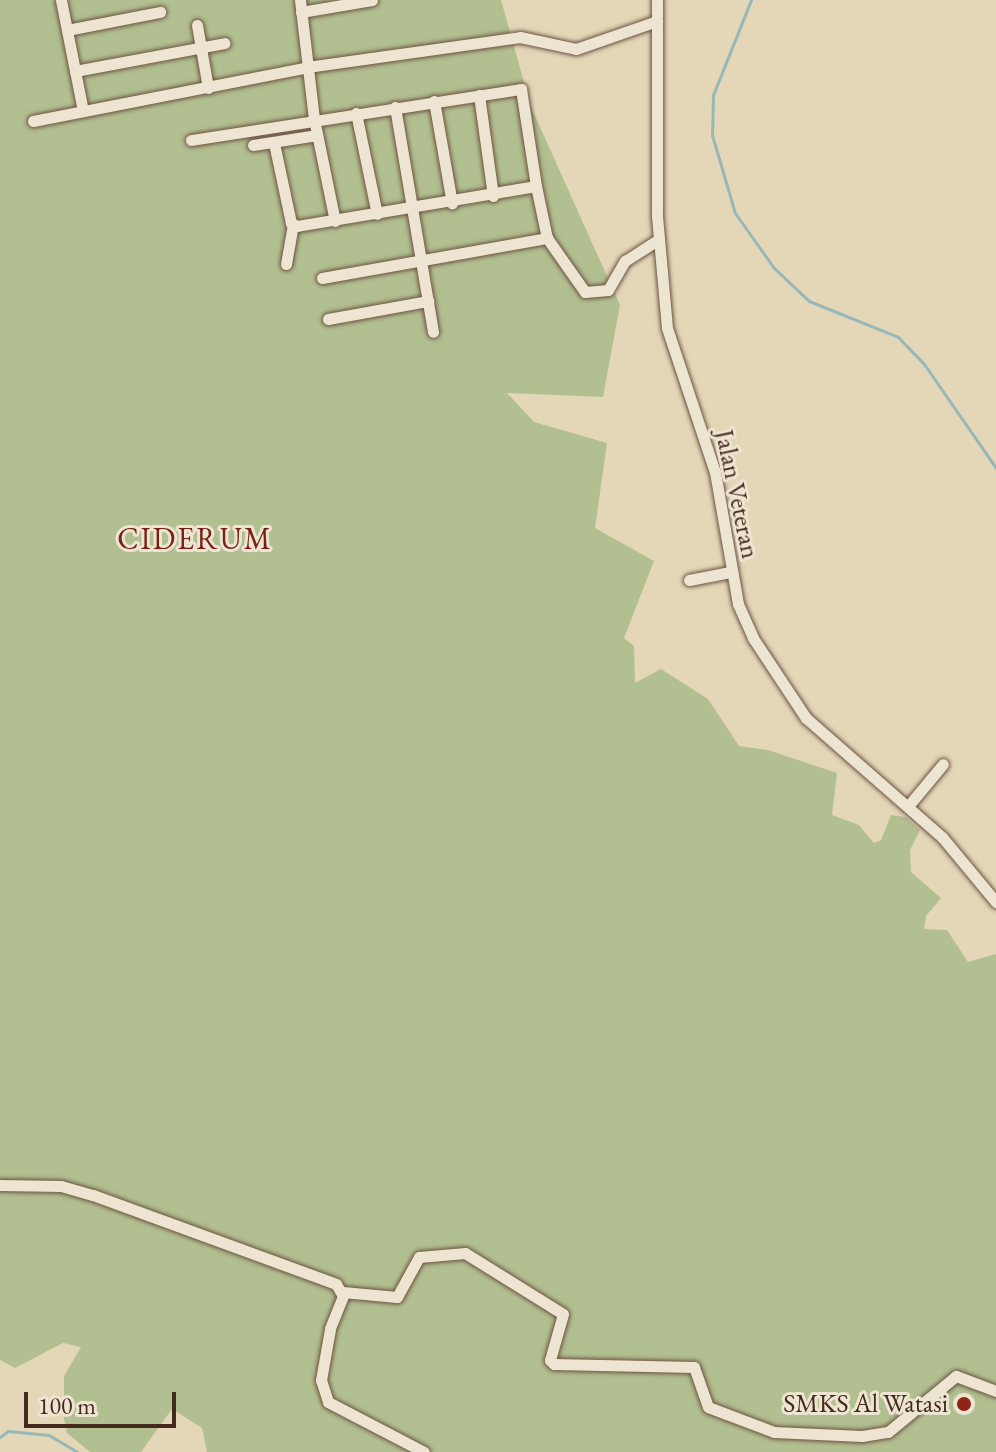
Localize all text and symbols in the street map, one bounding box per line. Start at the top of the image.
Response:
street label: Jalan Veteran [708,427,766,561]
district label: CIDERUM [117,521,273,557]
scale bar [28,1376,180,1426]
place label: SMKS Al Watasi [783,1388,948,1420]
text: 100 m [38,1390,96,1421]
marker: SMKS Al Watasi [955,1395,973,1413]

